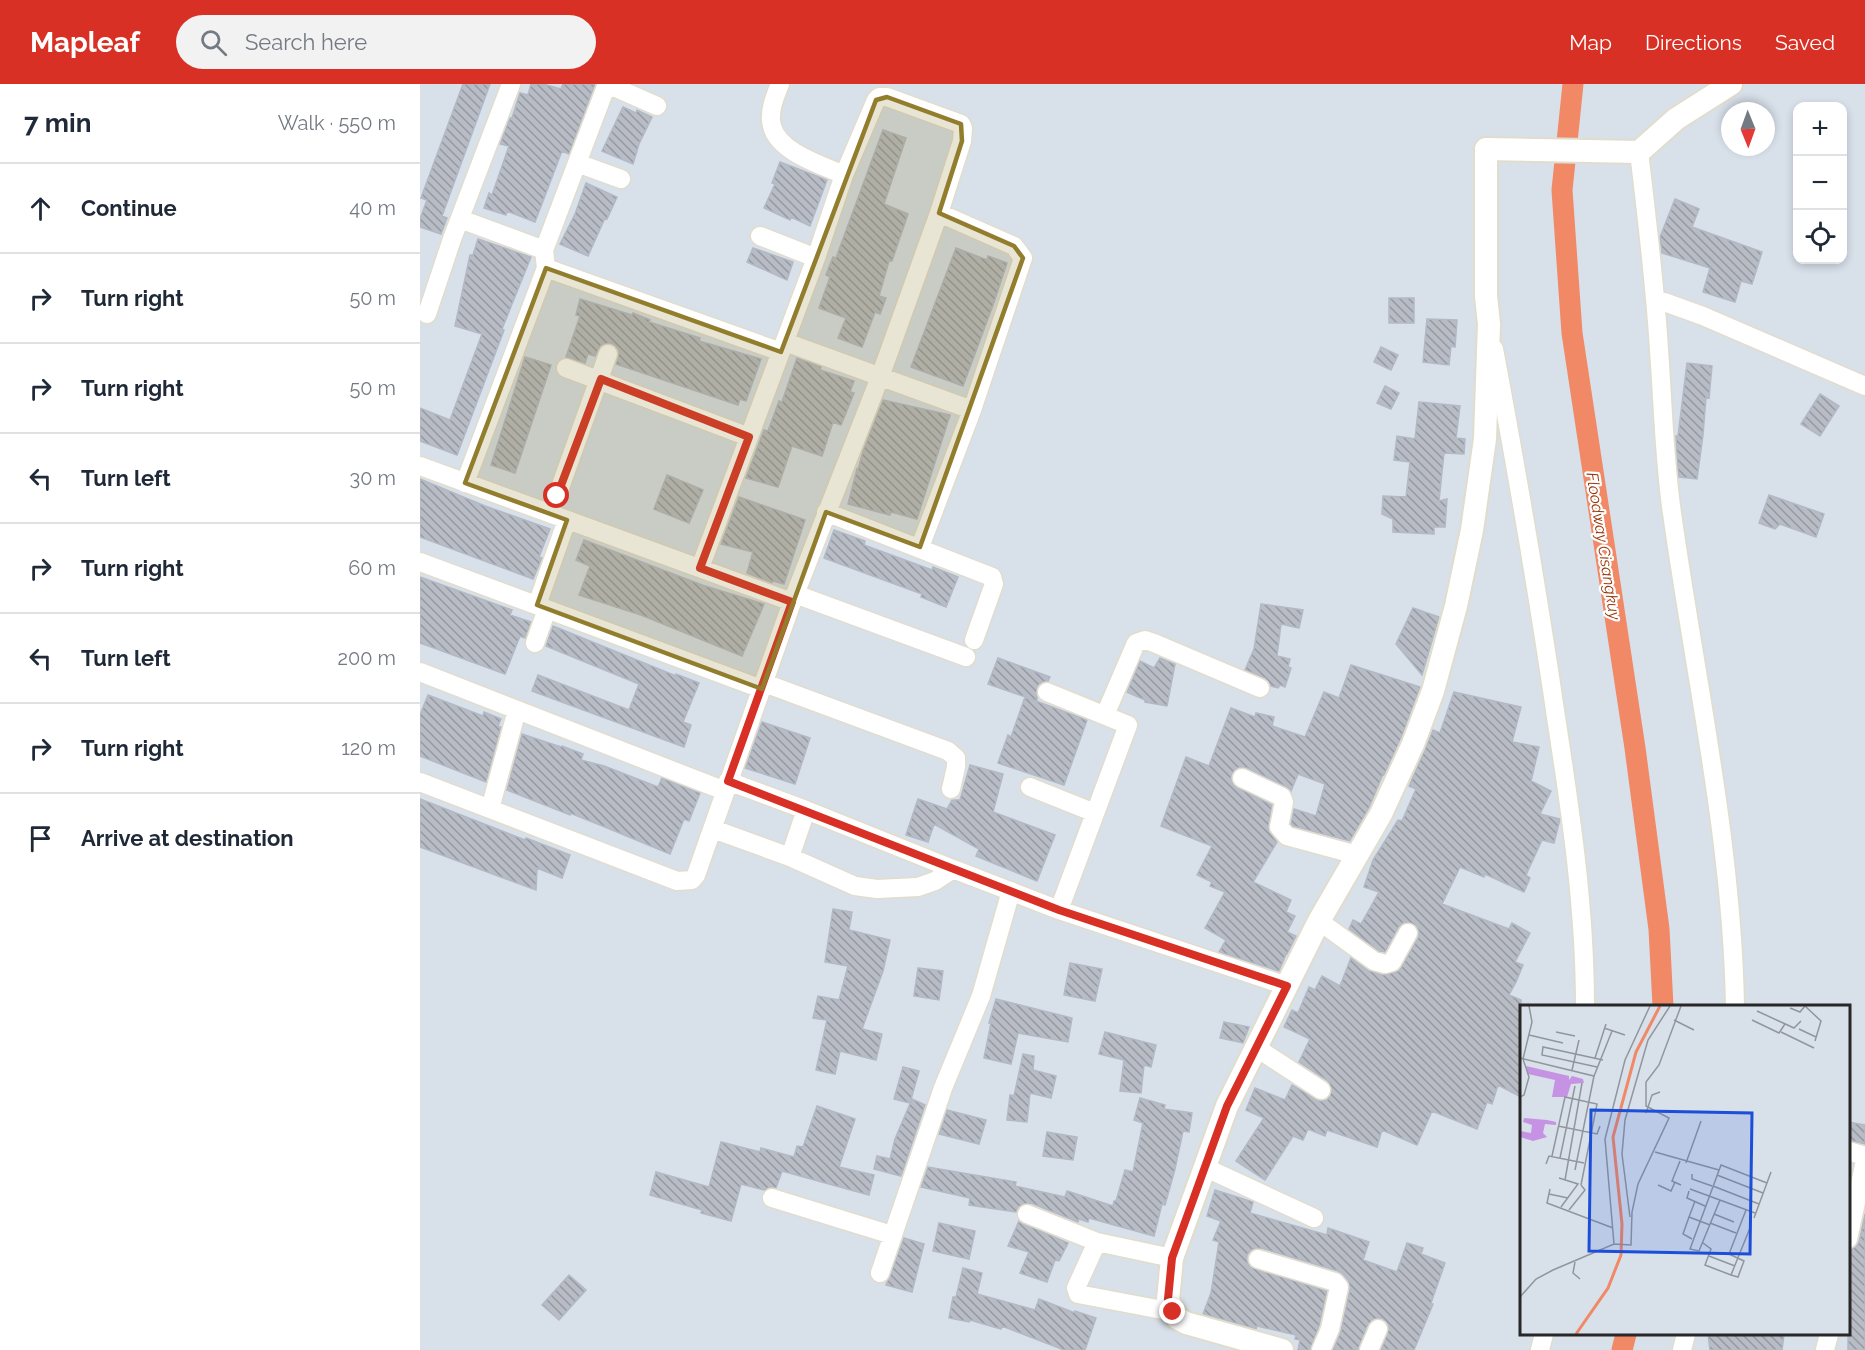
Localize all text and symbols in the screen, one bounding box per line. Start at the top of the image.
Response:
search box [176,15,596,69]
text: Mapleaf [30,26,140,59]
icon: search [197,26,230,59]
text: Search here [245,29,367,55]
text: Map [1569,30,1612,55]
text: Directions [1645,30,1742,55]
text: Saved [1775,30,1835,55]
north arrow [1721,102,1775,156]
map controls [1793,102,1847,264]
button: + [1793,102,1847,156]
text: 7 min [24,108,91,138]
text: Walk · 550 m [278,111,396,135]
button: − [1793,156,1847,210]
icon: ahead [24,192,57,225]
text: Continue [81,195,177,221]
text: 40 m [349,196,396,220]
button: locate [1793,210,1847,264]
icon: right [24,282,57,315]
text: Turn right [81,285,184,311]
text: 50 m [349,286,396,310]
icon: right [24,372,57,405]
text: Turn right [81,375,184,401]
text: 50 m [349,376,396,400]
icon: left [24,462,57,495]
text: Turn left [81,465,171,491]
text: 30 m [350,466,396,490]
water label: Floodway Cisangkuy [1582,471,1625,622]
route start [543,482,569,508]
icon: right [24,552,57,585]
text: Turn right [81,555,184,581]
text: 60 m [348,556,396,580]
icon: left [24,642,57,675]
text: Turn left [81,645,171,671]
text: 200 m [338,646,396,670]
icon: right [24,732,57,765]
text: Turn right [81,735,184,761]
text: 120 m [341,736,396,760]
icon: arrive [24,822,57,855]
text: Arrive at destination [81,825,294,851]
inset map [1520,1005,1850,1335]
route end [1159,1298,1185,1324]

